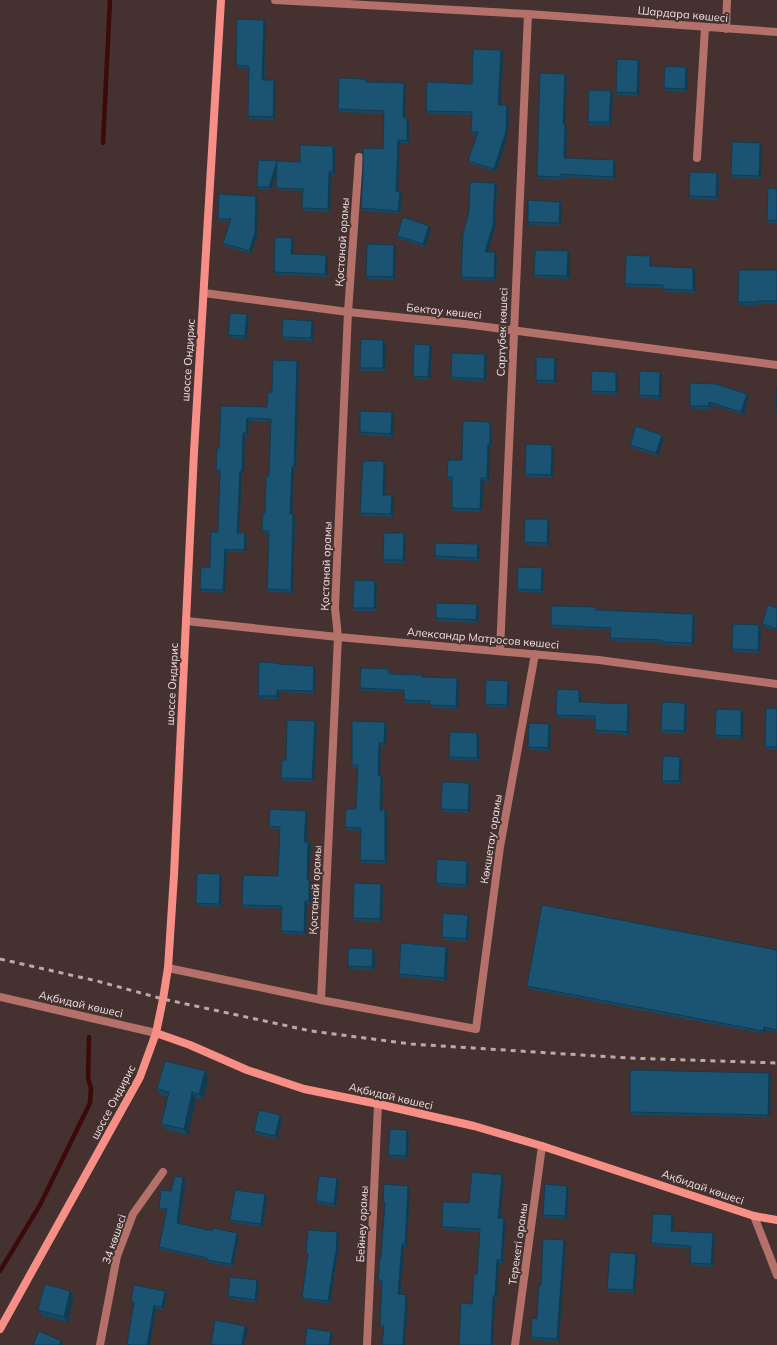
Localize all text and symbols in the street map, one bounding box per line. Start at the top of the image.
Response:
street label: Шардара көшесі [637,3,729,25]
street label: Қостанай орамы [332,197,352,287]
street label: Сартүбек көшесі [493,287,511,377]
street label: Бектау көшесі [406,300,482,322]
street label: шоссе Ондирис [178,318,198,402]
street label: Қостанай орамы [317,521,335,611]
street label: Александр Матросов көшесі [406,624,560,652]
street label: шоссе Ондирис [163,642,181,726]
street label: Көкшетау орамы [477,793,505,885]
street label: Қостанай орамы [306,845,324,935]
street label: Ақбидай көшесі [38,988,124,1020]
street label: шоссе Ондирис [87,1062,139,1142]
street label: Ақбидай көшесі [348,1080,434,1112]
street label: Ақбидай көшесі [660,1166,746,1208]
street label: Бейнеу орамы [353,1185,371,1263]
street label: Терекеті орамы [505,1202,531,1286]
street label: 34 көшесі [99,1212,129,1266]

